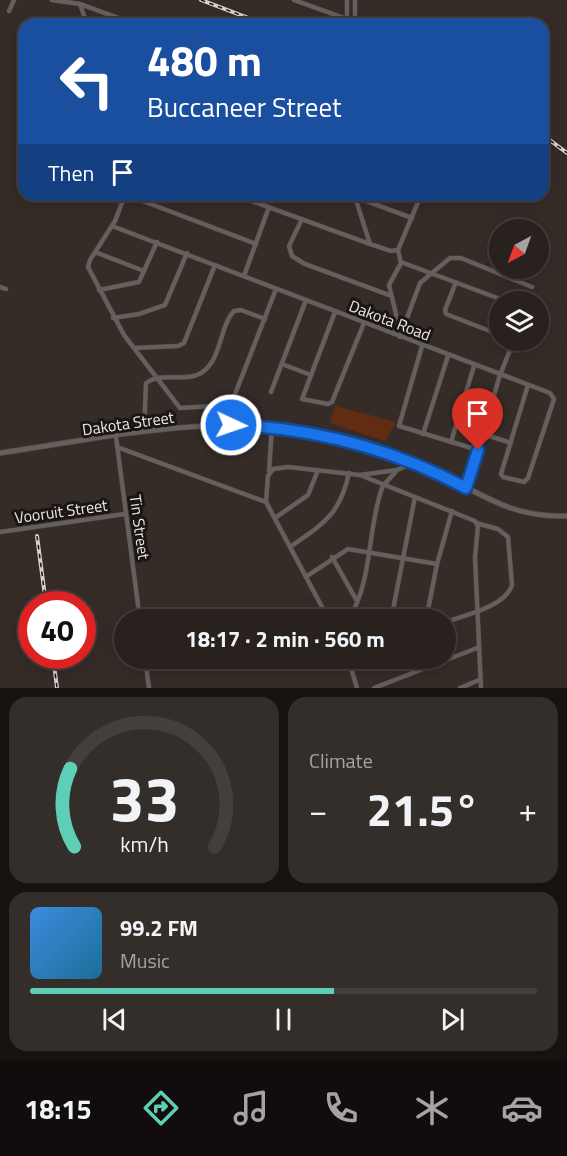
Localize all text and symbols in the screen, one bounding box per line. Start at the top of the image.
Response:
text: 480 m [147,28,262,92]
icon: left [48,42,126,120]
text: Buccaneer Street [147,86,342,127]
text: Then [48,156,94,190]
icon: arrive [106,156,139,189]
north arrow [489,219,549,279]
map controls [489,219,549,351]
button: layers [489,291,549,351]
street label: Dakota Road [346,293,434,347]
pin [452,388,503,450]
position arrow [199,393,263,457]
icon: arrive [461,397,494,430]
street label: Dakota Street [80,405,176,441]
street label: Vooruit Street [13,493,109,529]
street label: Tin Street [124,493,156,561]
speed limit sign: 40 [18,591,96,669]
text: 18:17 · 2 min · 560 m [185,622,385,656]
text: Climate [309,745,373,776]
text: 33 [109,750,179,845]
text: 21.5° [367,775,479,843]
text: − [309,785,327,835]
text: + [519,785,537,835]
text: km/h [120,828,168,860]
text: 99.2 FM [120,911,198,945]
text: Music [120,945,170,976]
icon: previous [98,1003,131,1036]
icon: pause [267,1003,300,1036]
icon: next [436,1003,469,1036]
icon: directions [140,1087,182,1129]
icon: music [230,1087,272,1129]
icon: phone [320,1087,362,1129]
icon: climate [411,1087,453,1129]
icon: car [501,1087,543,1129]
text: 18:15 [24,1088,92,1129]

